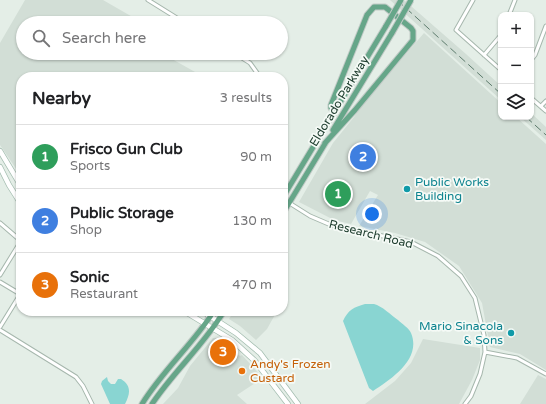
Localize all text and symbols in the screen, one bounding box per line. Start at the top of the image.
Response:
map controls [498,12,534,120]
button: + [498,12,534,48]
search box [16,16,288,60]
icon: search [30,27,52,49]
text: Search here [62,29,146,47]
button: − [498,48,534,84]
street label: Eldorado Parkway [306,53,372,149]
button: layers [498,84,534,120]
text: Nearby [32,88,91,109]
text: 3 results [220,90,272,106]
text: Frisco Gun Club [70,140,183,158]
pin: 2 [350,142,376,172]
text: 1 [41,149,49,165]
text: 90 m [240,149,272,165]
text: Sports [70,158,110,174]
place label: Public Works Building [415,175,489,203]
pin: 1 [325,179,351,209]
marker: Public Works Building [402,184,412,194]
text: Public Storage [70,204,174,222]
your location [362,204,382,224]
text: 2 [41,213,49,229]
text: 130 m [232,213,272,229]
street label: Research Road [328,217,414,251]
text: Shop [70,222,102,238]
text: Sonic [70,268,109,286]
text: 3 [41,277,49,293]
text: 470 m [232,277,272,293]
text: Restaurant [70,286,138,302]
place label: Mario Sinacola & Sons [419,319,503,347]
marker: Mario Sinacola & Sons [506,328,516,338]
pin: 3 [210,337,236,367]
place label: Andy's Frozen Custard [250,357,331,385]
marker: Andy's Frozen Custard [237,366,247,376]

